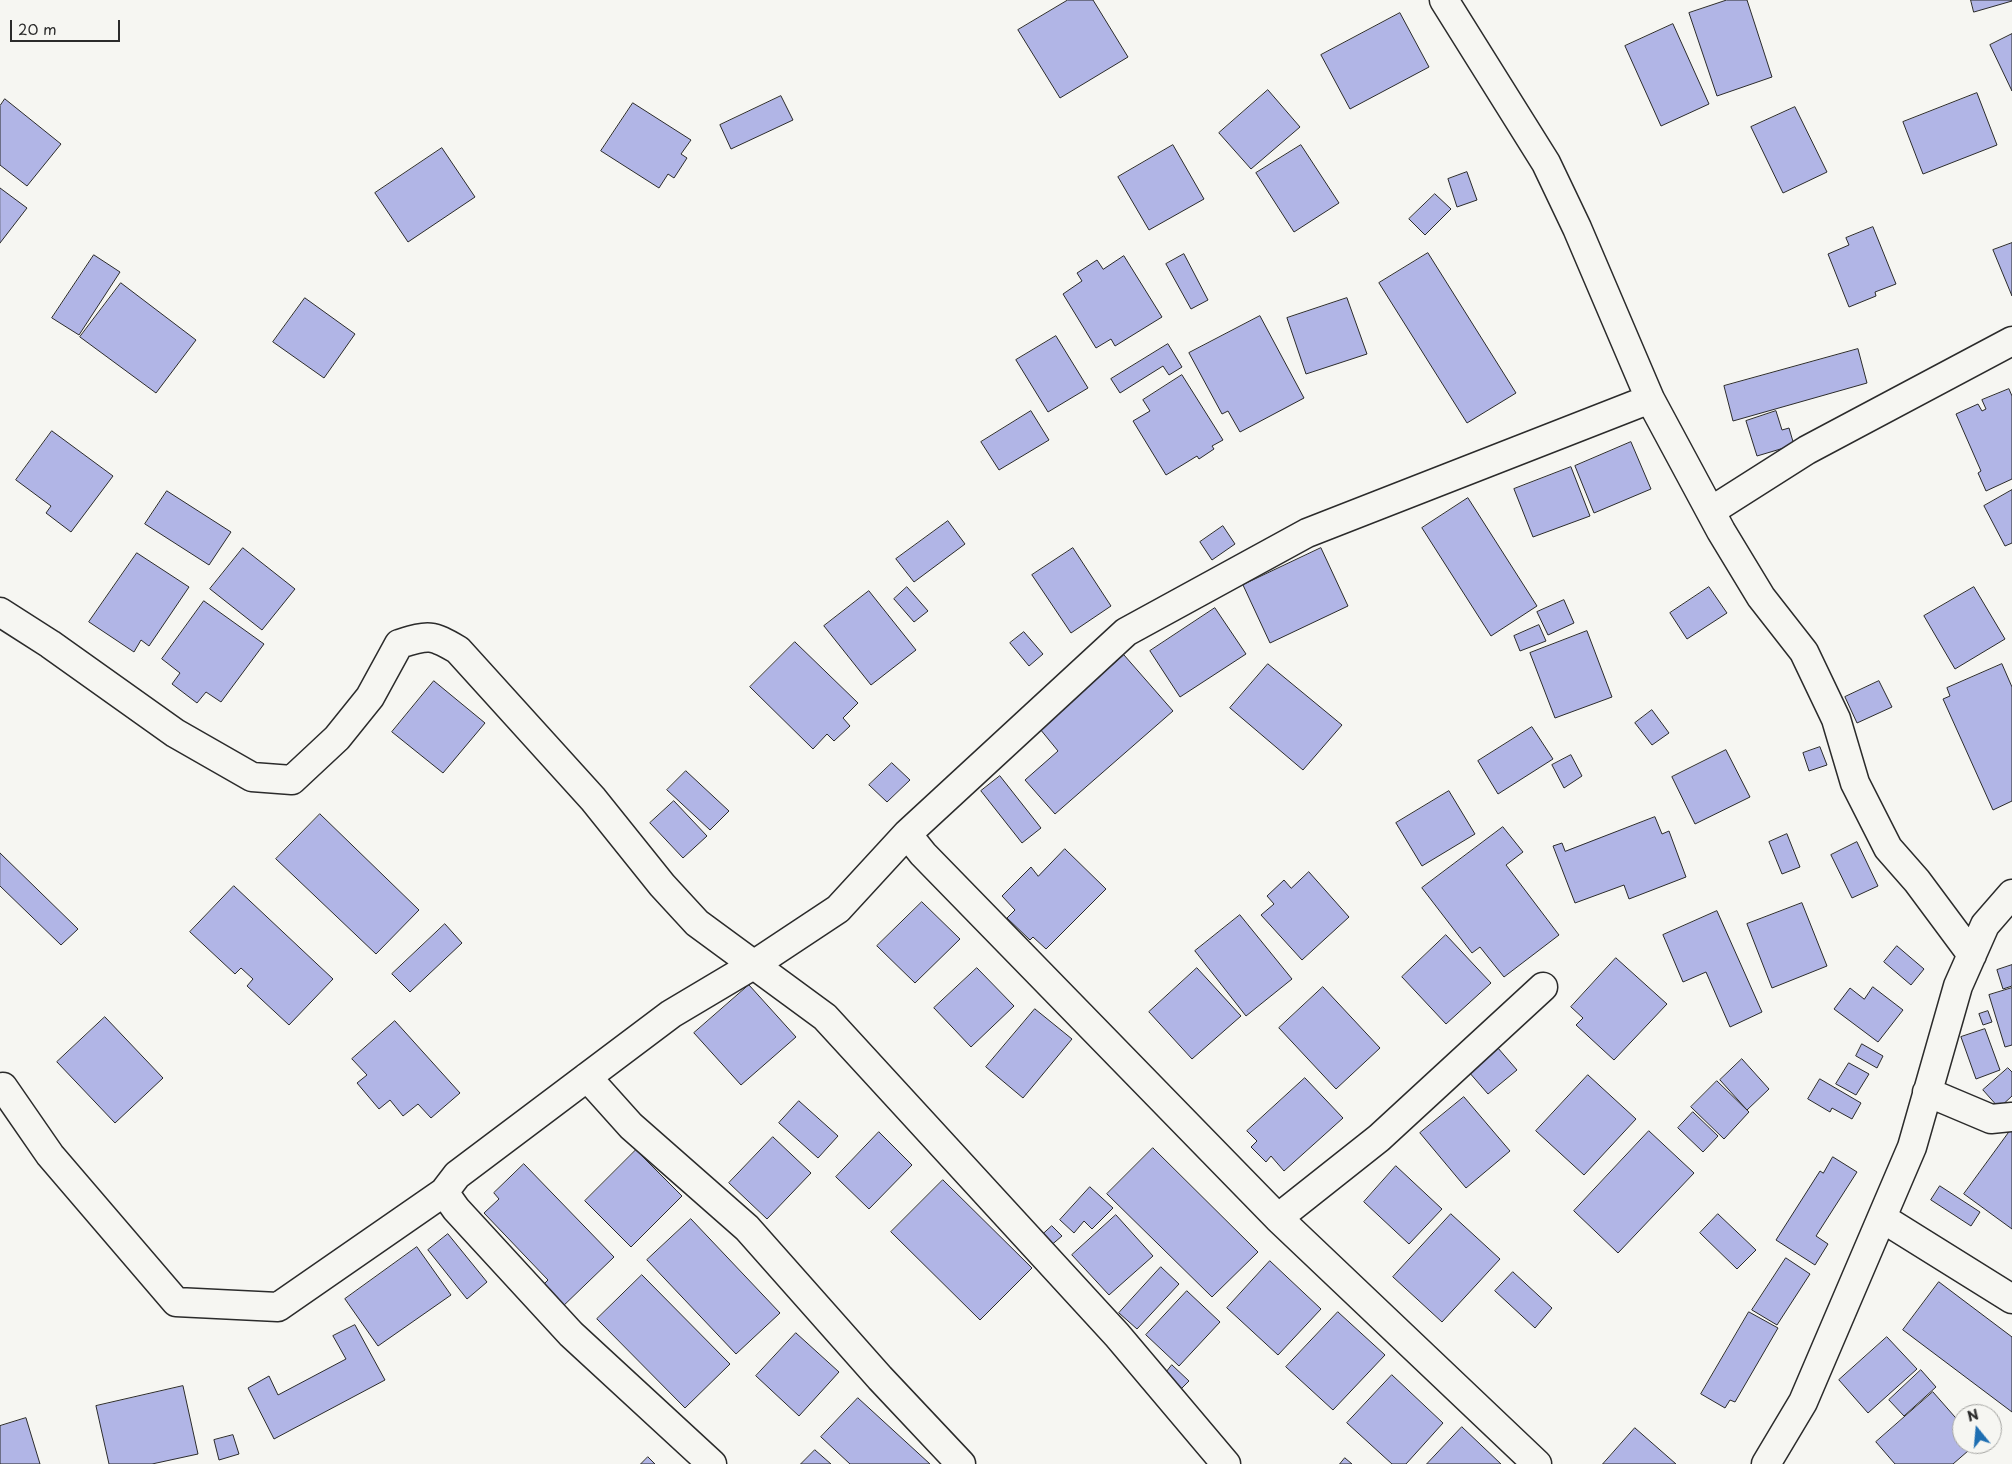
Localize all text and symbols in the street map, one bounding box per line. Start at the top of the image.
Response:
scale bar [12,10,122,42]
text: 20 m [18,17,57,40]
text: N [1964,1403,1981,1427]
north arrow [1952,1404,2002,1454]

